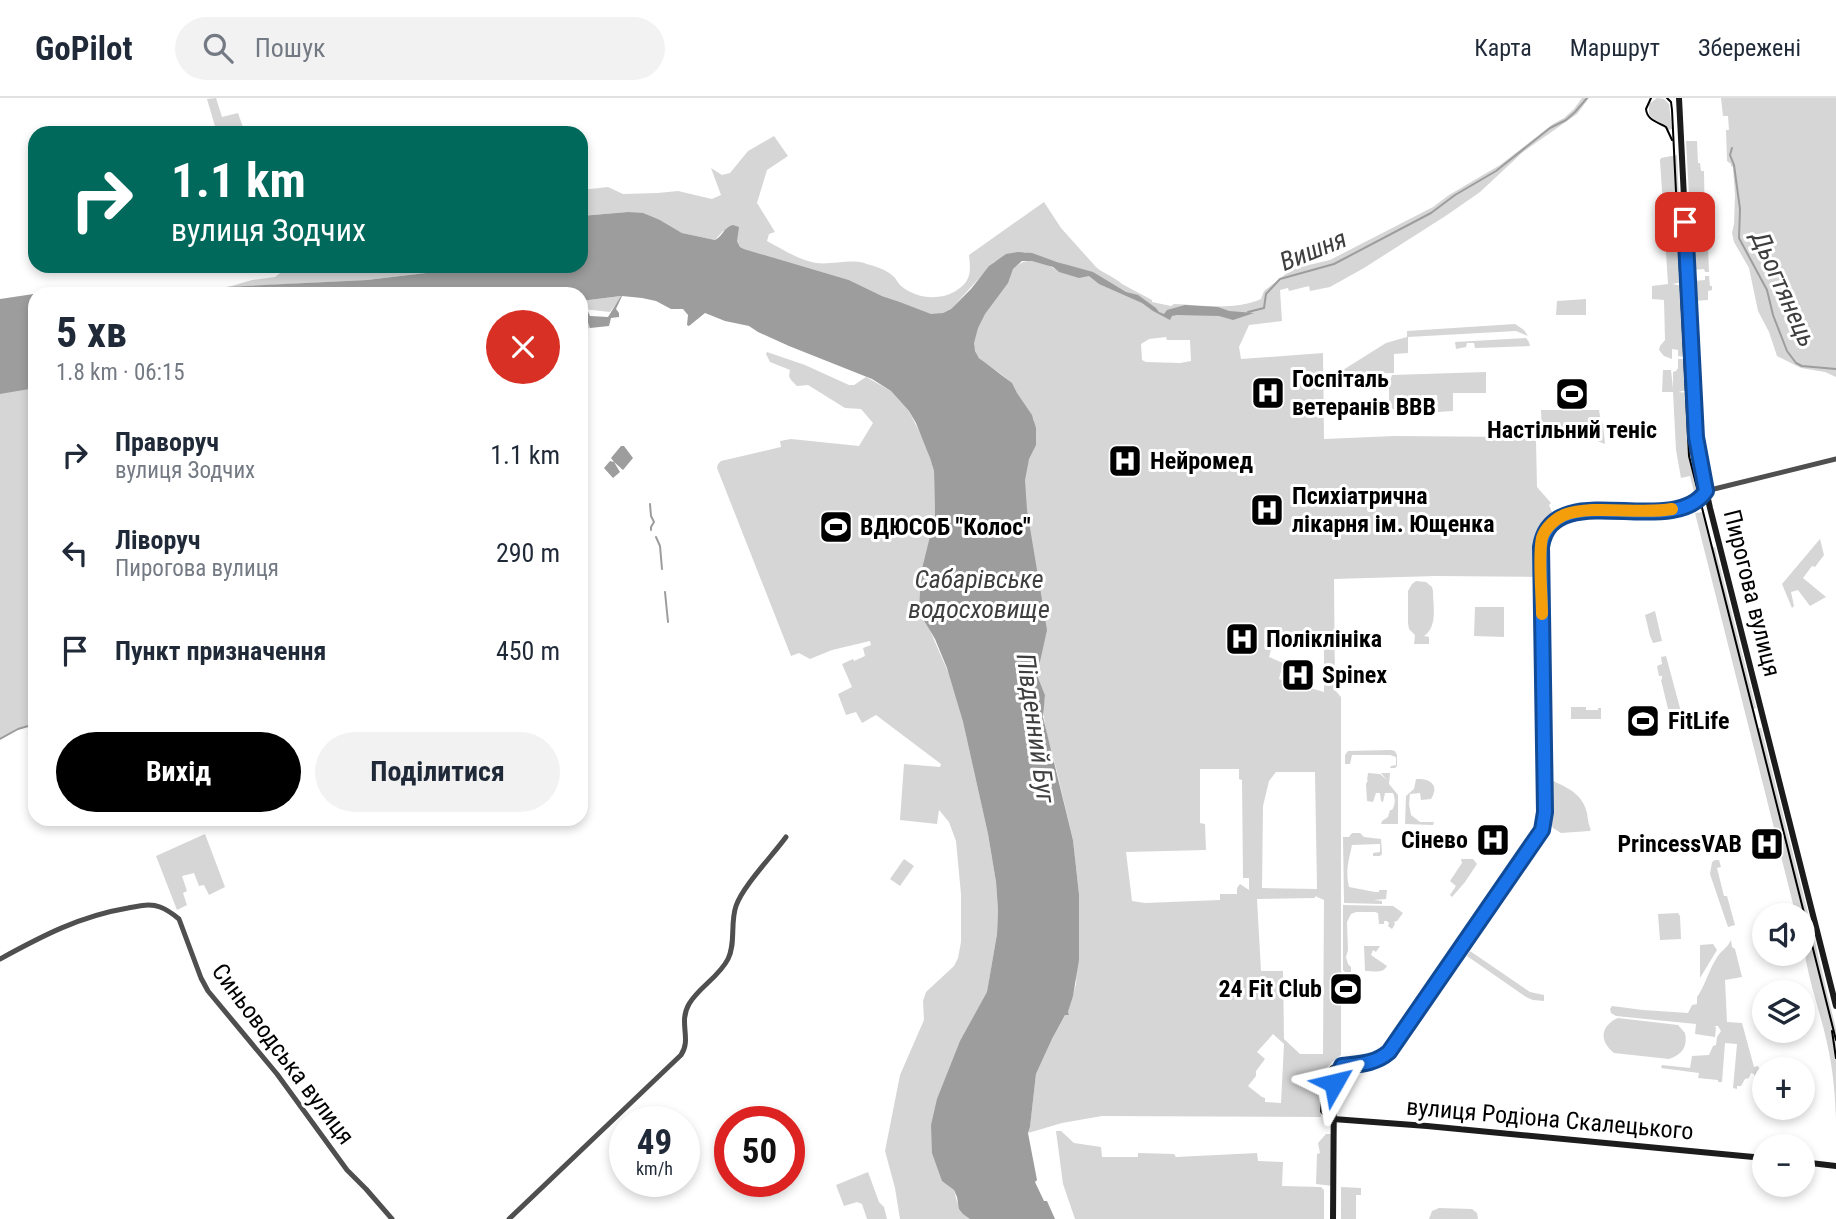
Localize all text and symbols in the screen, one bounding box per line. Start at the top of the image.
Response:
search box [175,17,665,80]
text: GoPilot [35,29,133,68]
icon: search [199,29,237,67]
text: Пошук [255,33,326,63]
text: Карта [1474,34,1532,62]
text: Маршрут [1570,34,1660,62]
text: Збережені [1698,34,1801,62]
text: 1.1 km [171,152,306,209]
icon: right [56,154,147,245]
pin [1655,192,1715,252]
icon: arrive [1666,203,1704,241]
text: вулиця Зодчих [171,211,366,249]
water label: Вишня [1275,223,1351,277]
water label: Дьогтянець [1744,225,1823,352]
text: 5 хв [56,308,127,357]
button: close [486,310,560,384]
text: 1.8 km · 06:15 [56,359,185,386]
place label: Госпіталь ветеранів ВВВ [1292,365,1436,421]
hospital icon: Госпіталь ветеранів ВВВ [1249,374,1287,412]
sports icon: Настільний теніс [1553,375,1591,413]
place label: Настільний теніс [1487,416,1657,444]
text: Праворуч [115,427,219,457]
icon: right [56,436,94,474]
text: 1.1 km [490,440,560,470]
hospital icon: Нейромед [1106,442,1144,480]
place label: Нейромед [1150,447,1253,475]
text: вулиця Зодчих [115,457,255,484]
place label: Психіатрична лікарня ім. Ющенка [1292,482,1495,538]
hospital icon: Психіатрична лікарня ім. Ющенка [1248,491,1286,529]
street label: Пирогова вулиця [1718,507,1786,679]
sports icon: ВДЮСОБ "Колос" [817,508,855,546]
place label: ВДЮСОБ "Колос" [860,513,1031,541]
text: Ліворуч [115,525,200,555]
icon: left [56,534,94,572]
text: 290 m [496,538,560,568]
text: Пирогова вулиця [115,555,279,582]
water label: Сабарівське водосховище [908,564,1050,624]
hospital icon: Поліклініка [1223,620,1261,658]
place label: Поліклініка [1266,625,1382,653]
icon: arrive [56,632,94,670]
text: Пункт призначення [115,636,326,666]
text: 450 m [496,636,560,666]
water label: Південний Буг [1011,651,1062,806]
hospital icon: Spinex [1279,656,1317,694]
place label: Spinex [1322,661,1387,689]
sports icon: FitLife [1624,702,1662,740]
place label: FitLife [1668,707,1729,735]
button: Вихід [56,732,301,812]
button: Поділитися [315,732,560,812]
hospital icon: Сінево [1474,821,1512,859]
hospital icon: PrincessVAB [1748,825,1786,863]
place label: Сінево [1401,826,1468,854]
place label: PrincessVAB [1617,830,1742,858]
map controls [1752,903,1815,1197]
button: sound [1752,903,1815,966]
street label: Синьоводська вулиця [206,958,360,1150]
sports icon: 24 Fit Club [1327,970,1365,1008]
place label: 24 Fit Club [1218,975,1322,1003]
button: layers [1752,980,1815,1043]
position arrow [1297,1046,1371,1120]
button: + [1752,1057,1815,1120]
street label: вулиця Родіона Скалецького [1405,1093,1695,1145]
speed limit sign: 50 [714,1106,805,1197]
text: 49 [637,1122,672,1163]
button: − [1752,1134,1815,1197]
text: km/h [636,1158,673,1179]

